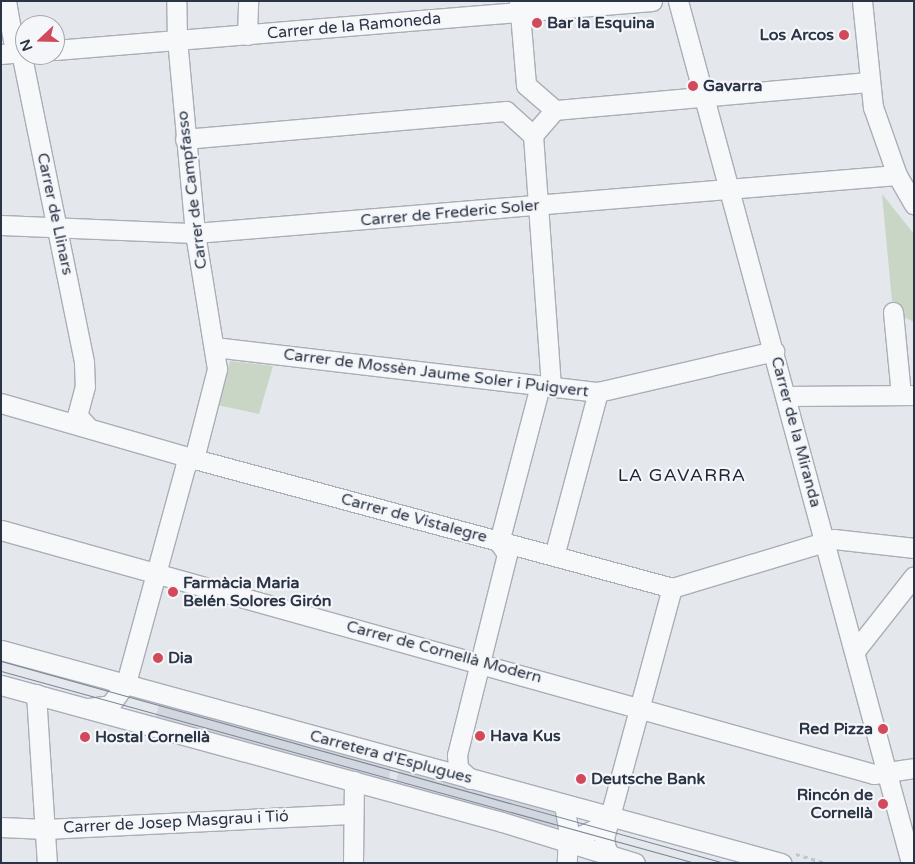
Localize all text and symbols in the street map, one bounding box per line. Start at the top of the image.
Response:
street label: Carrer de la Ramoneda [266,9,442,43]
place label: Bar la Esquina [547,13,655,33]
north arrow [15,15,65,65]
marker: Bar la Esquina [531,17,543,29]
place label: Los Arcos [760,25,834,45]
marker: Los Arcos [838,29,850,41]
text: N [17,37,36,53]
place label: Gavarra [703,76,763,96]
marker: Gavarra [687,80,699,92]
street label: Carrer de Campfasso [173,110,211,270]
street label: Carrer de Llinars [33,151,77,277]
street label: Carrer de Frederic Soler [360,196,540,230]
street label: Carrer de Mossèn Jaume Soler i Puigvert [282,345,590,401]
street label: Carrer de la Miranda [767,355,825,509]
district label: LA GAVARRA [616,464,748,486]
street label: Carrer de Vistalegre [339,489,489,547]
place label: Farmàcia Maria Belén Solores Girón [183,573,332,611]
marker: Farmàcia Maria Belén Solores Girón [167,586,179,598]
street label: Carrer de Cornellà Modern [344,617,544,687]
place label: Dia [168,648,193,668]
marker: Dia [152,652,164,664]
place label: Red Pizza [799,719,873,739]
marker: Red Pizza [877,723,889,735]
street label: Carretera d'Esplugues [308,726,474,788]
place label: Hava Kus [490,726,561,746]
place label: Hostal Cornellà [95,727,210,747]
marker: Hava Kus [474,730,486,742]
marker: Hostal Cornellà [79,731,91,743]
place label: Deutsche Bank [591,769,705,789]
marker: Deutsche Bank [575,773,587,785]
place label: Rincón de Cornellà [797,785,873,823]
marker: Rincón de Cornellà [877,798,889,810]
street label: Carrer de Josep Masgrau i Tió [63,807,289,837]

